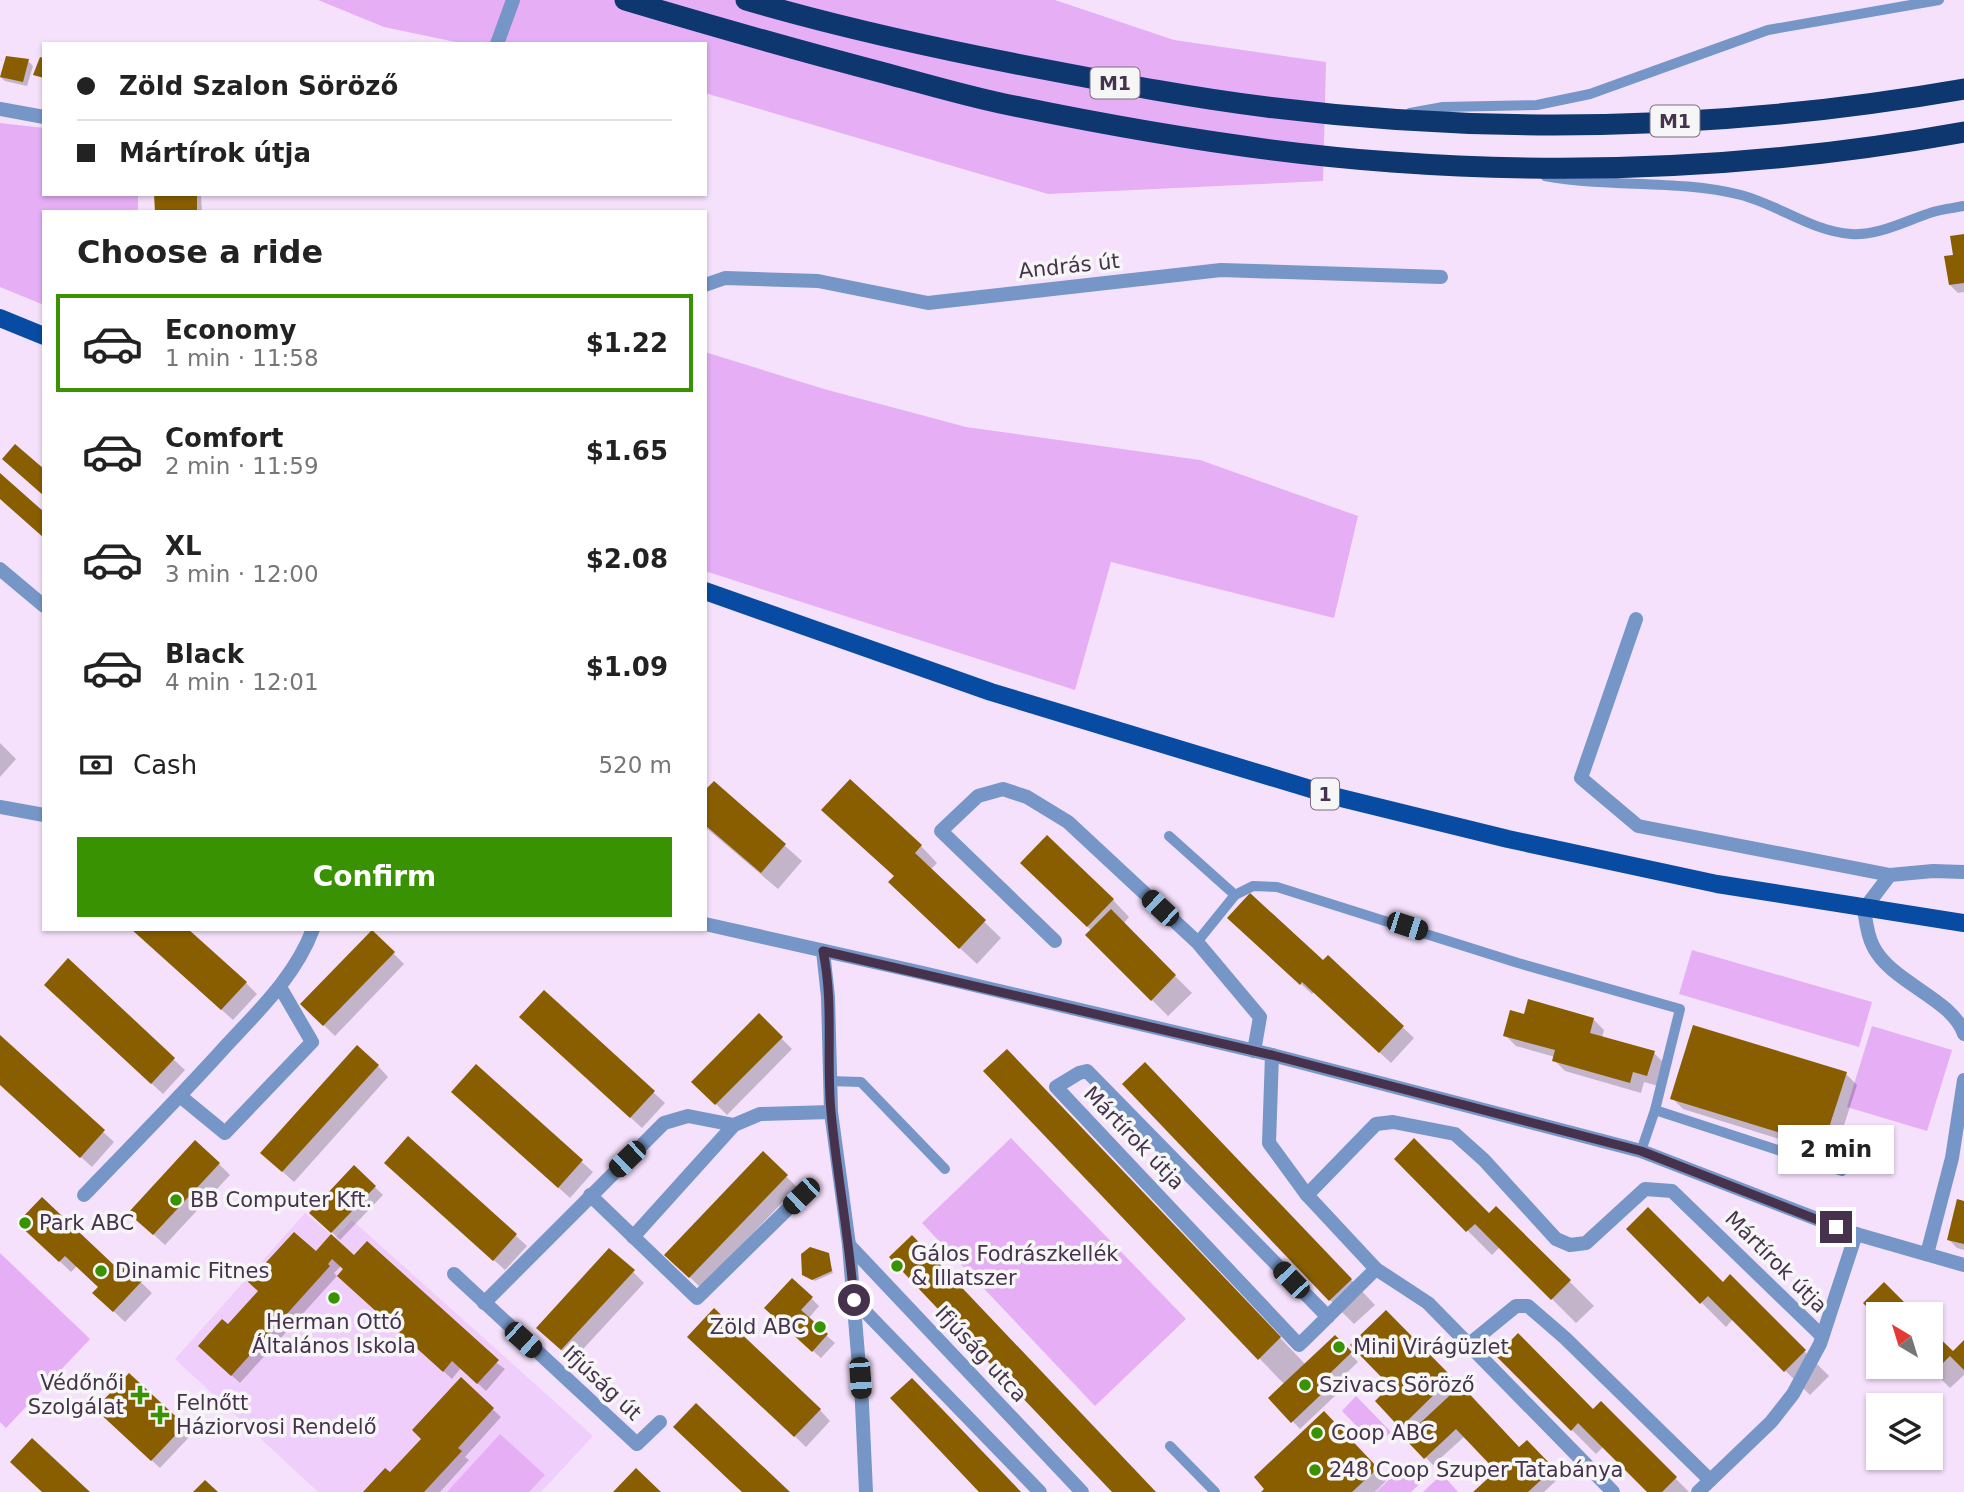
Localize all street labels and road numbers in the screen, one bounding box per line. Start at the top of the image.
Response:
road number: M1 [1090,68,1140,99]
road number: M1 [1650,105,1700,136]
street label: András út [1017,249,1121,283]
road number: 1 [1311,778,1339,810]
street label: Mártírok útja [1079,1082,1189,1194]
street label: Mártírok útja [1720,1206,1832,1318]
street label: Ifjúság utca [930,1301,1032,1407]
street label: Ifjúság út [558,1341,646,1425]

